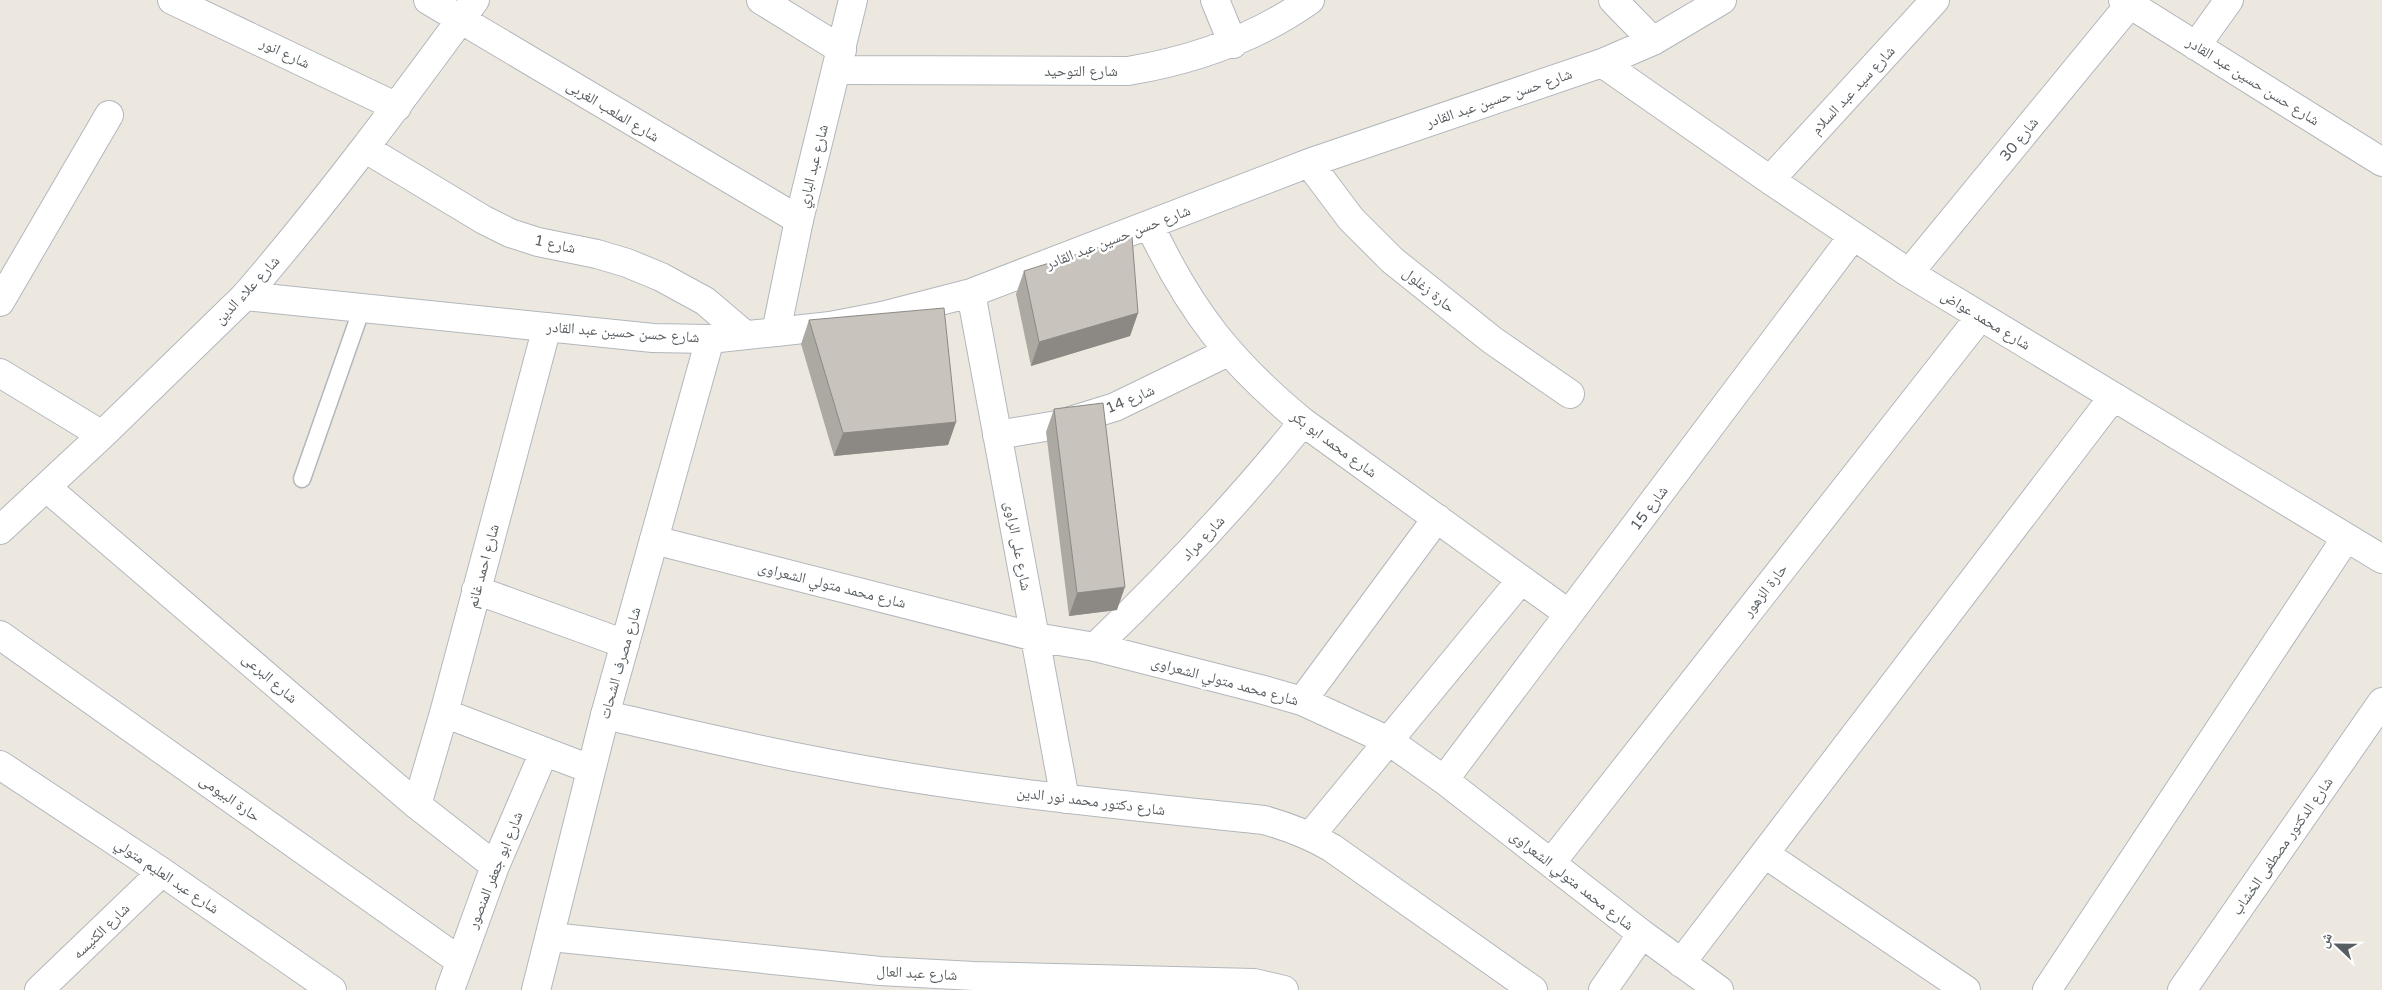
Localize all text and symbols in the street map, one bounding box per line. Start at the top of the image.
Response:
street label: شارع حسن حسين عبد القادر [2182,32,2323,130]
street label: شارع انور [256,33,313,73]
street label: شارع سيد عبد السلام [1807,42,1900,139]
street label: شارع التوحيد [1044,62,1118,81]
street label: شارع حسن حسين عبد القادر [1423,64,1575,133]
street label: شارع الملعب الغربى [563,76,663,147]
street label: شارع 30 [1996,113,2043,165]
street label: شارع عبد الباري [794,122,835,210]
street label: شارع حسن حسين عبد القادر [1042,201,1193,274]
street label: شارع 1 [532,231,577,258]
street label: شارع علاء الدين [211,252,284,329]
street label: حارة زغلول [1399,263,1459,318]
street label: شارع محمد عواض [1938,286,2034,355]
street label: شارع حسن حسين عبد القادر [545,318,700,347]
street label: شارع 14 [1103,381,1158,418]
street label: شارع محمد ابو بكر [1286,406,1381,482]
street label: شارع 15 [1626,482,1672,534]
street label: شارع على الراوى [1000,500,1035,592]
street label: شارع مراد [1178,512,1229,565]
street label: شارع احمد غانم [463,522,504,610]
street label: شارع محمد متولي الشعراوى [755,558,908,615]
street label: حارة الزهور [1738,560,1792,621]
street label: شارع مصرف الشحات [595,605,646,721]
street label: شارع البرعى [238,649,301,708]
street label: شارع محمد متولي الشعراوى [1149,653,1301,712]
street label: حارة البيومى [196,771,264,826]
street label: شارع الدكتور مصطفى الخشاب [2227,773,2337,919]
street label: شارع دكتور محمد نور الدين [1016,783,1166,820]
street label: شارع ابو جعفر المنصور [463,809,528,932]
street label: شارع محمد متولي الشعراوى [1505,826,1638,936]
street label: شارع عبد العليم متولي [110,834,223,920]
street label: شارع الكنيسه [69,899,134,963]
north arrow [2312,920,2362,970]
text: ش [2315,930,2336,950]
street label: شارع عبد العال [876,962,958,985]

